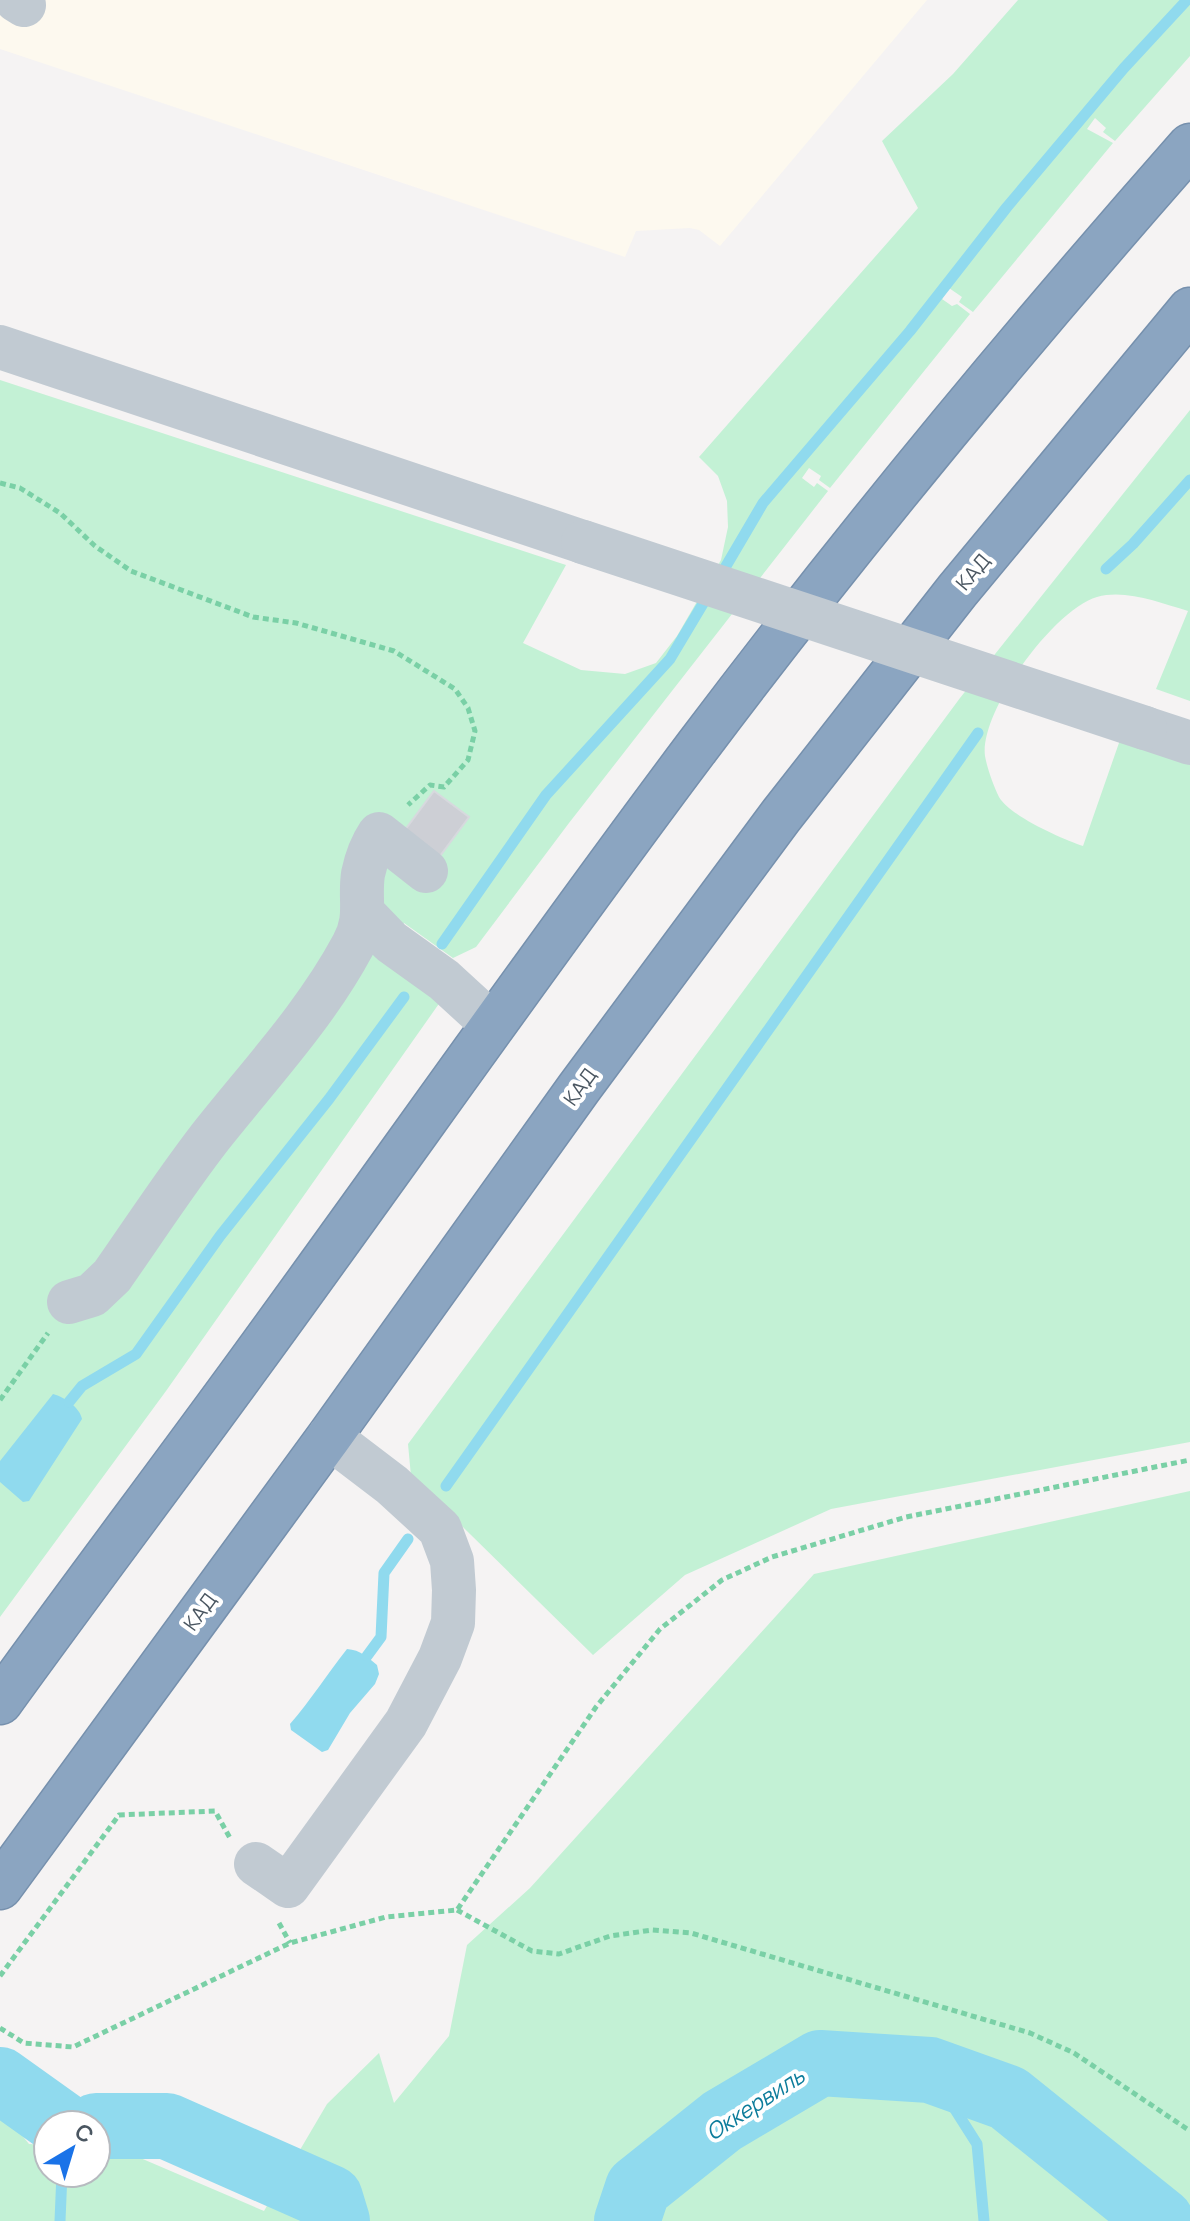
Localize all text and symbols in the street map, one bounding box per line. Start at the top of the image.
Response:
street label: КАД [949,548,996,596]
street label: КАД [557,1063,602,1111]
street label: КАД [177,1588,222,1636]
water label: Оккервиль [700,2060,811,2147]
north arrow [32,2109,112,2189]
text: С [69,2116,100,2150]

